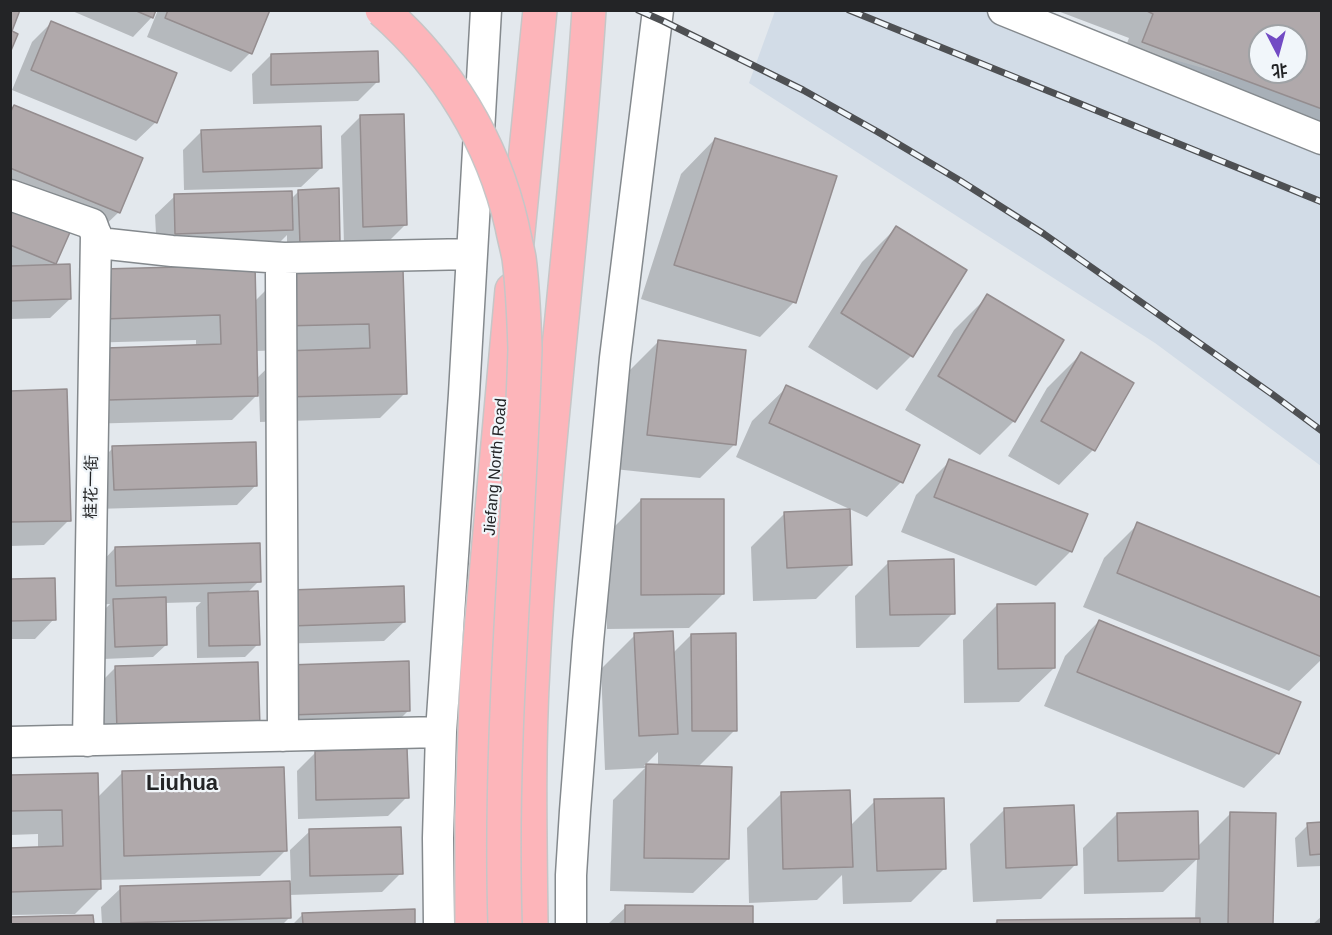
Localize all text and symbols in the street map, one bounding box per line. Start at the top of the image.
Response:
north arrow [1248,24,1308,84]
text: 北 [1271,61,1289,80]
street label: Jiefang North Road [480,397,512,537]
street label: 桂花一街 [82,455,102,519]
district label: Liuhua [146,771,218,797]

